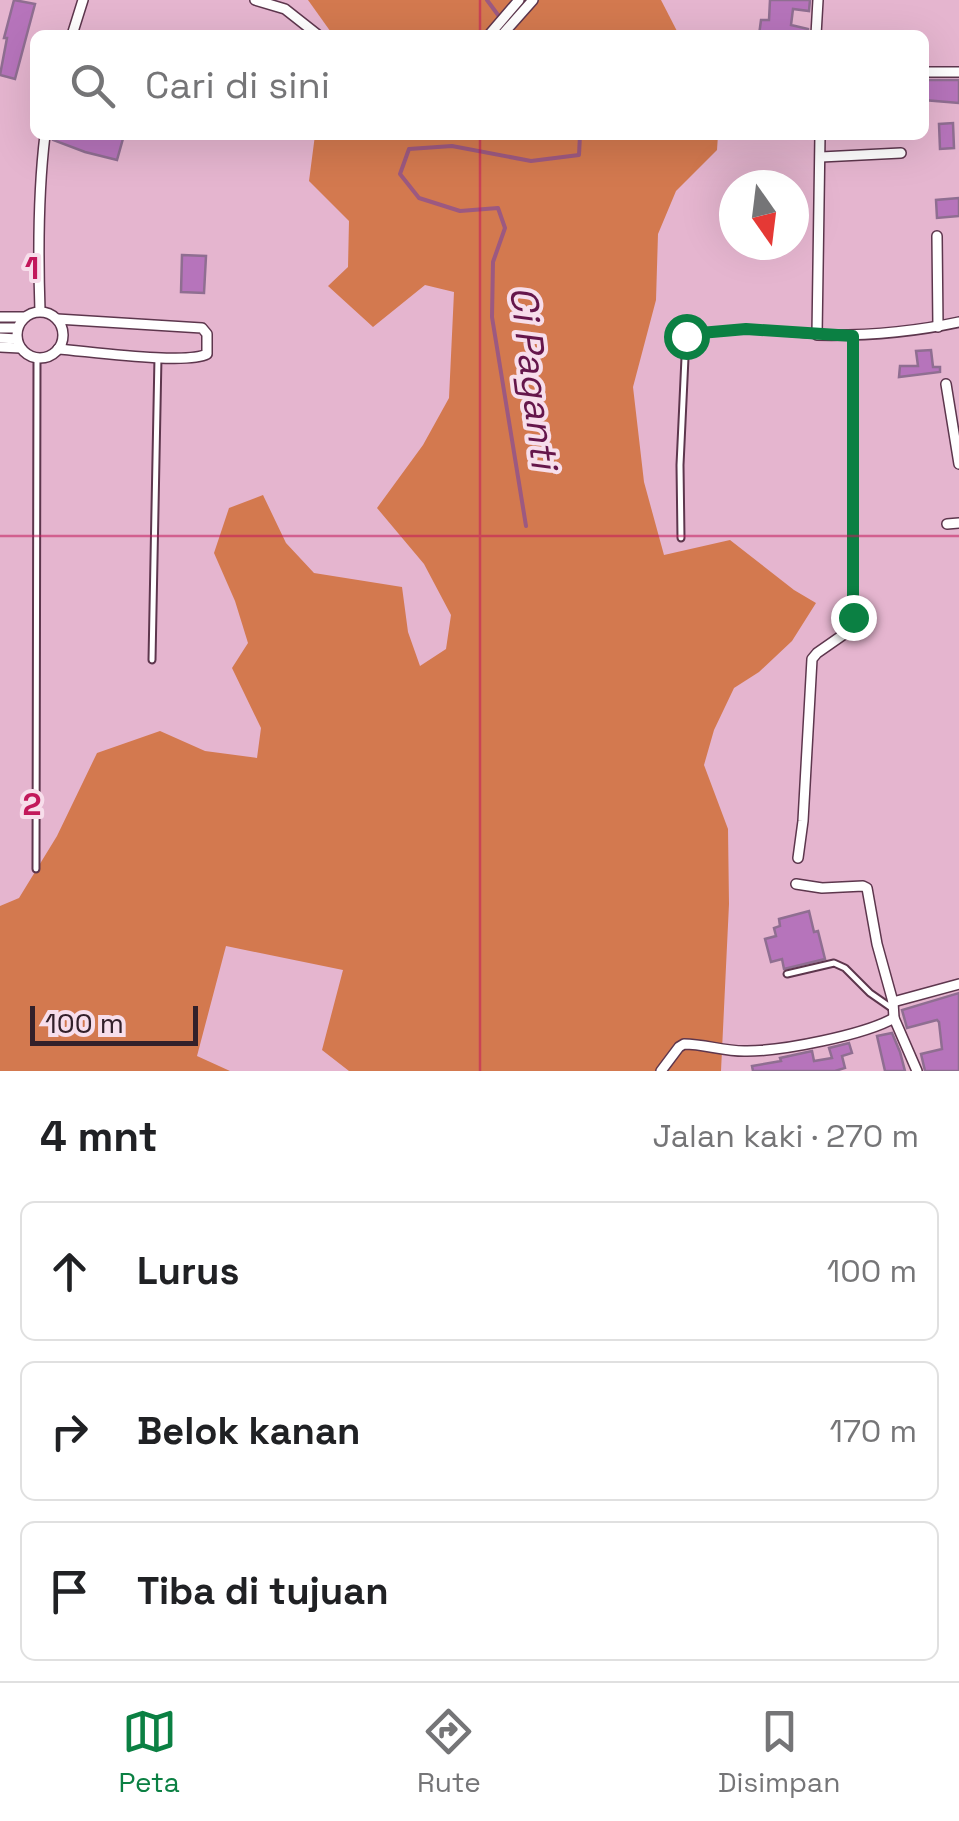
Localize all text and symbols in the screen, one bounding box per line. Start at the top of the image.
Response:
search box [30,30,929,140]
icon: search [65,58,120,113]
text: Cari di sini [145,61,330,109]
north arrow [719,170,809,260]
text: 1 [25,248,39,288]
water label: Ci Paganti [499,283,570,475]
route start [664,314,710,360]
route end [831,595,877,641]
text: 2 [22,784,42,824]
scale bar [30,1001,198,1046]
text: 100 m [45,1005,124,1041]
text: 4 mnt [40,1110,158,1163]
text: Jalan kaki · 270 m [652,1116,919,1156]
icon: ahead [42,1244,97,1299]
text: Lurus [137,1247,239,1295]
text: 100 m [827,1251,917,1291]
icon: right [42,1404,97,1459]
text: Belok kanan [137,1407,360,1455]
text: 170 m [830,1411,917,1451]
icon: arrive [42,1564,97,1619]
text: Tiba di tujuan [137,1567,389,1615]
tab: Peta [119,1704,180,1800]
tab: Rute [417,1704,481,1800]
tab: Disimpan [718,1704,840,1800]

